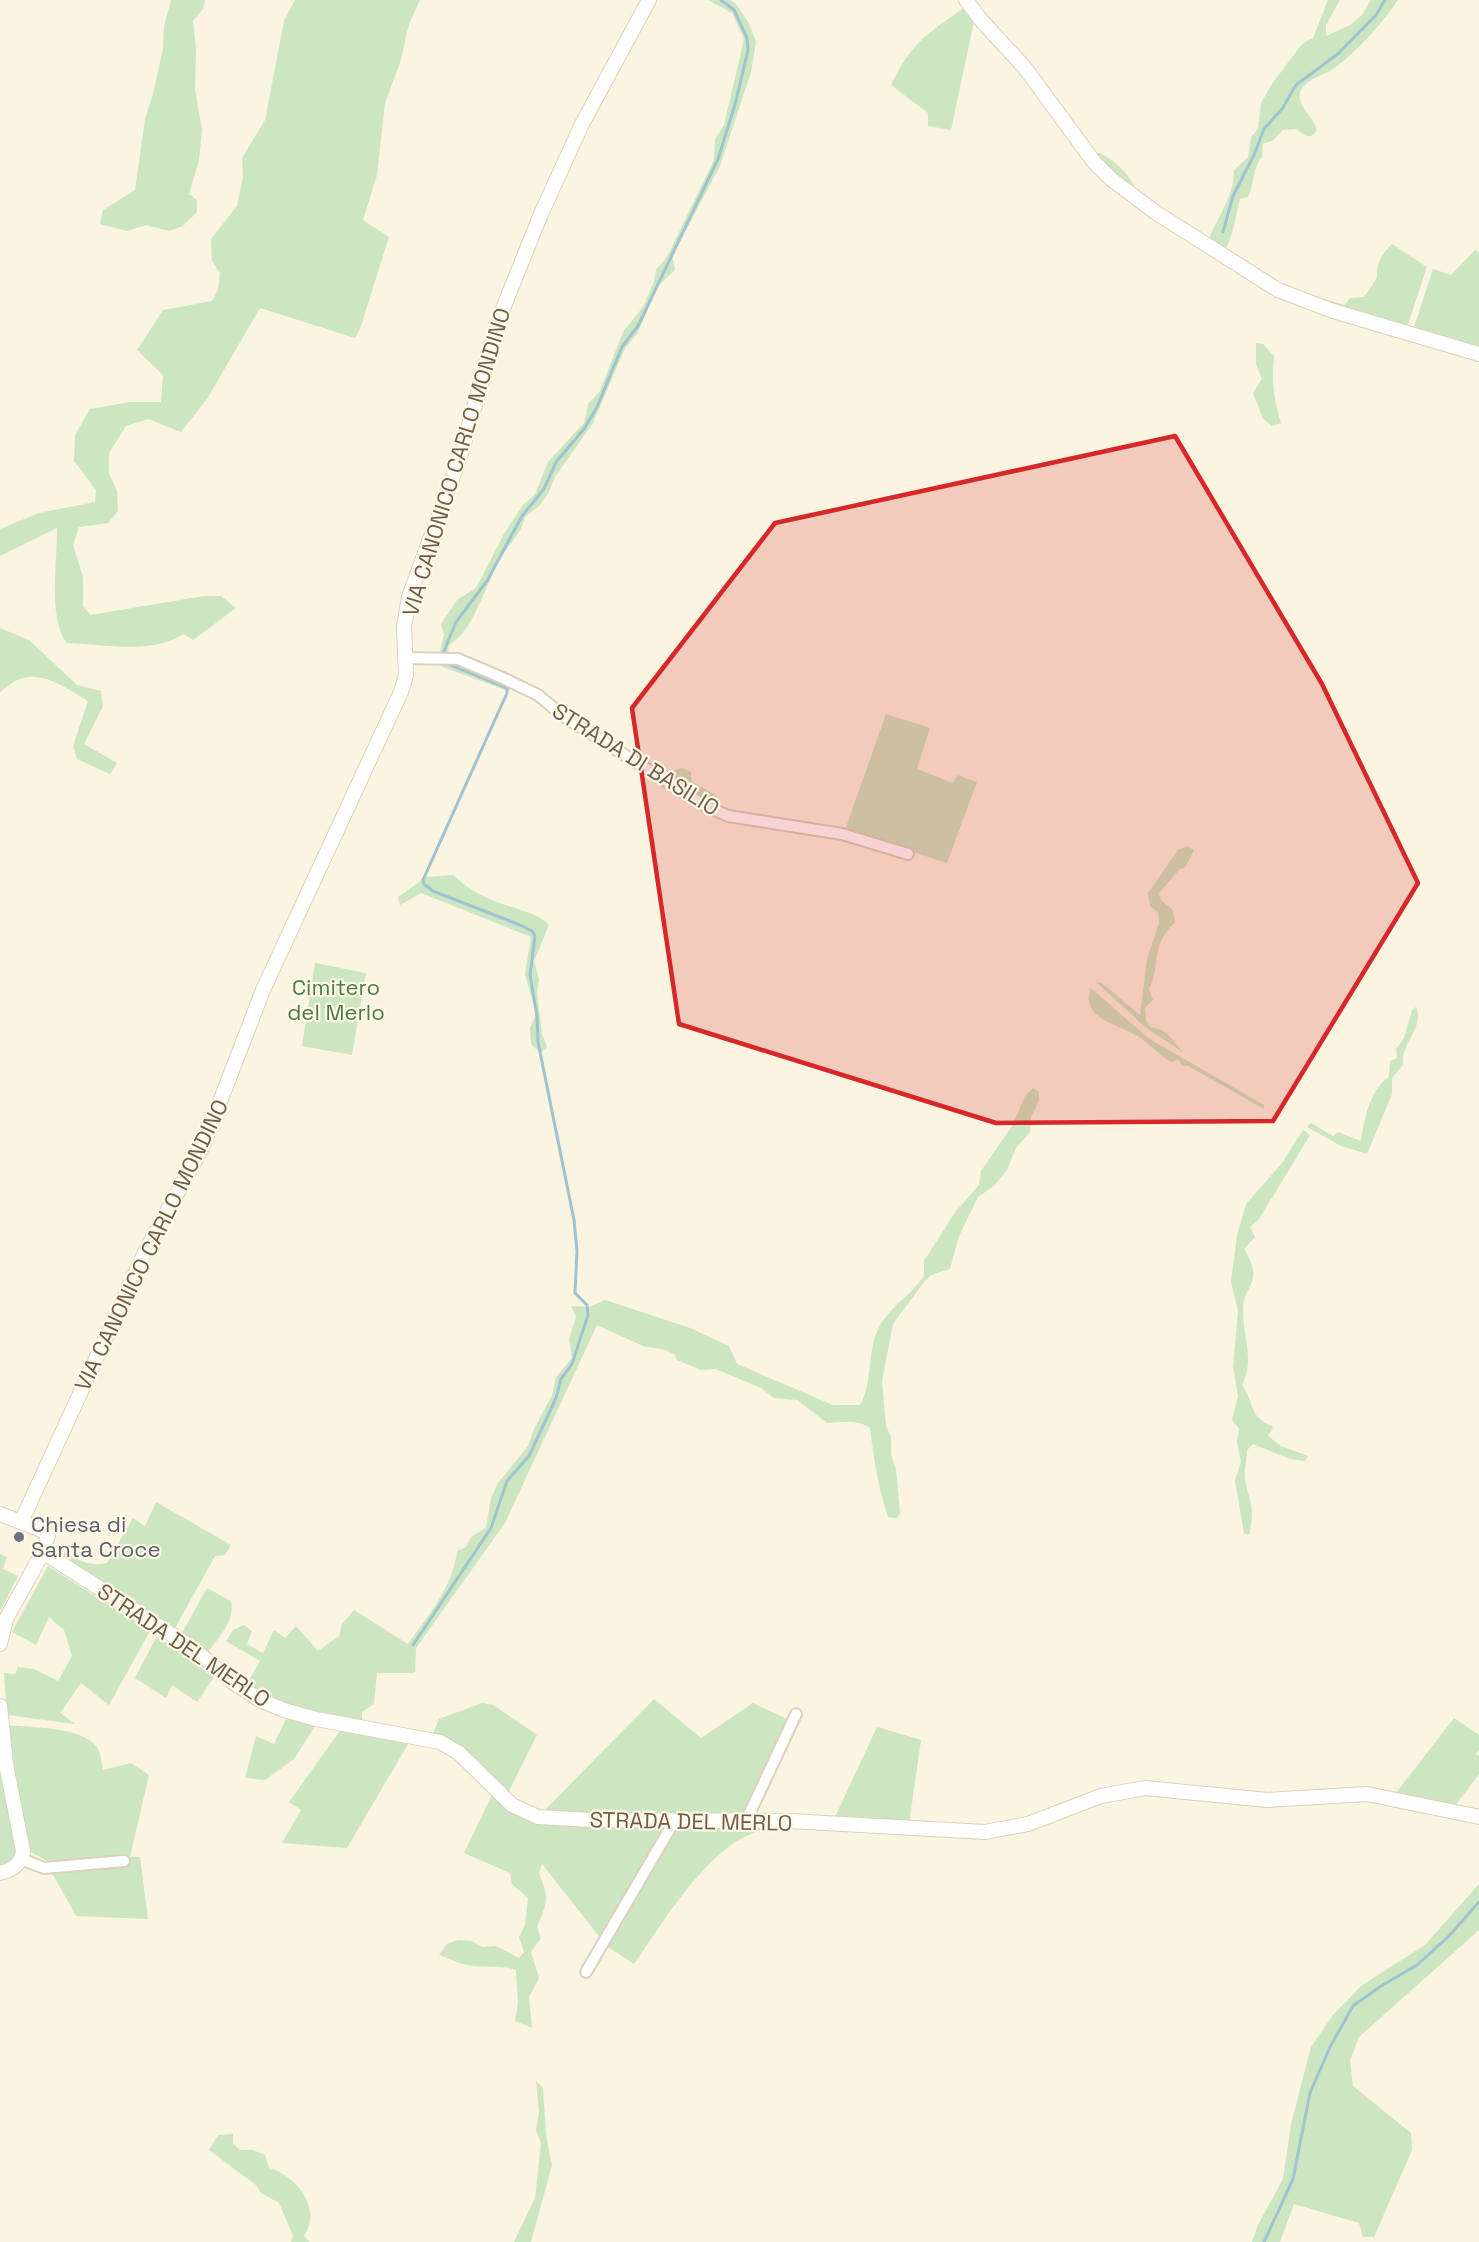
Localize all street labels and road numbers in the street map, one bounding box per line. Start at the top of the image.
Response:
street label: VIA CANONICO CARLO MONDINO [396,304,516,620]
street label: STRADA DI BASILIO [547,696,725,822]
street label: VIA CANONICO CARLO MONDINO [68,1095,234,1395]
street label: STRADA DEL MERLO [92,1577,276,1713]
street label: STRADA DEL MERLO [589,1805,793,1837]

